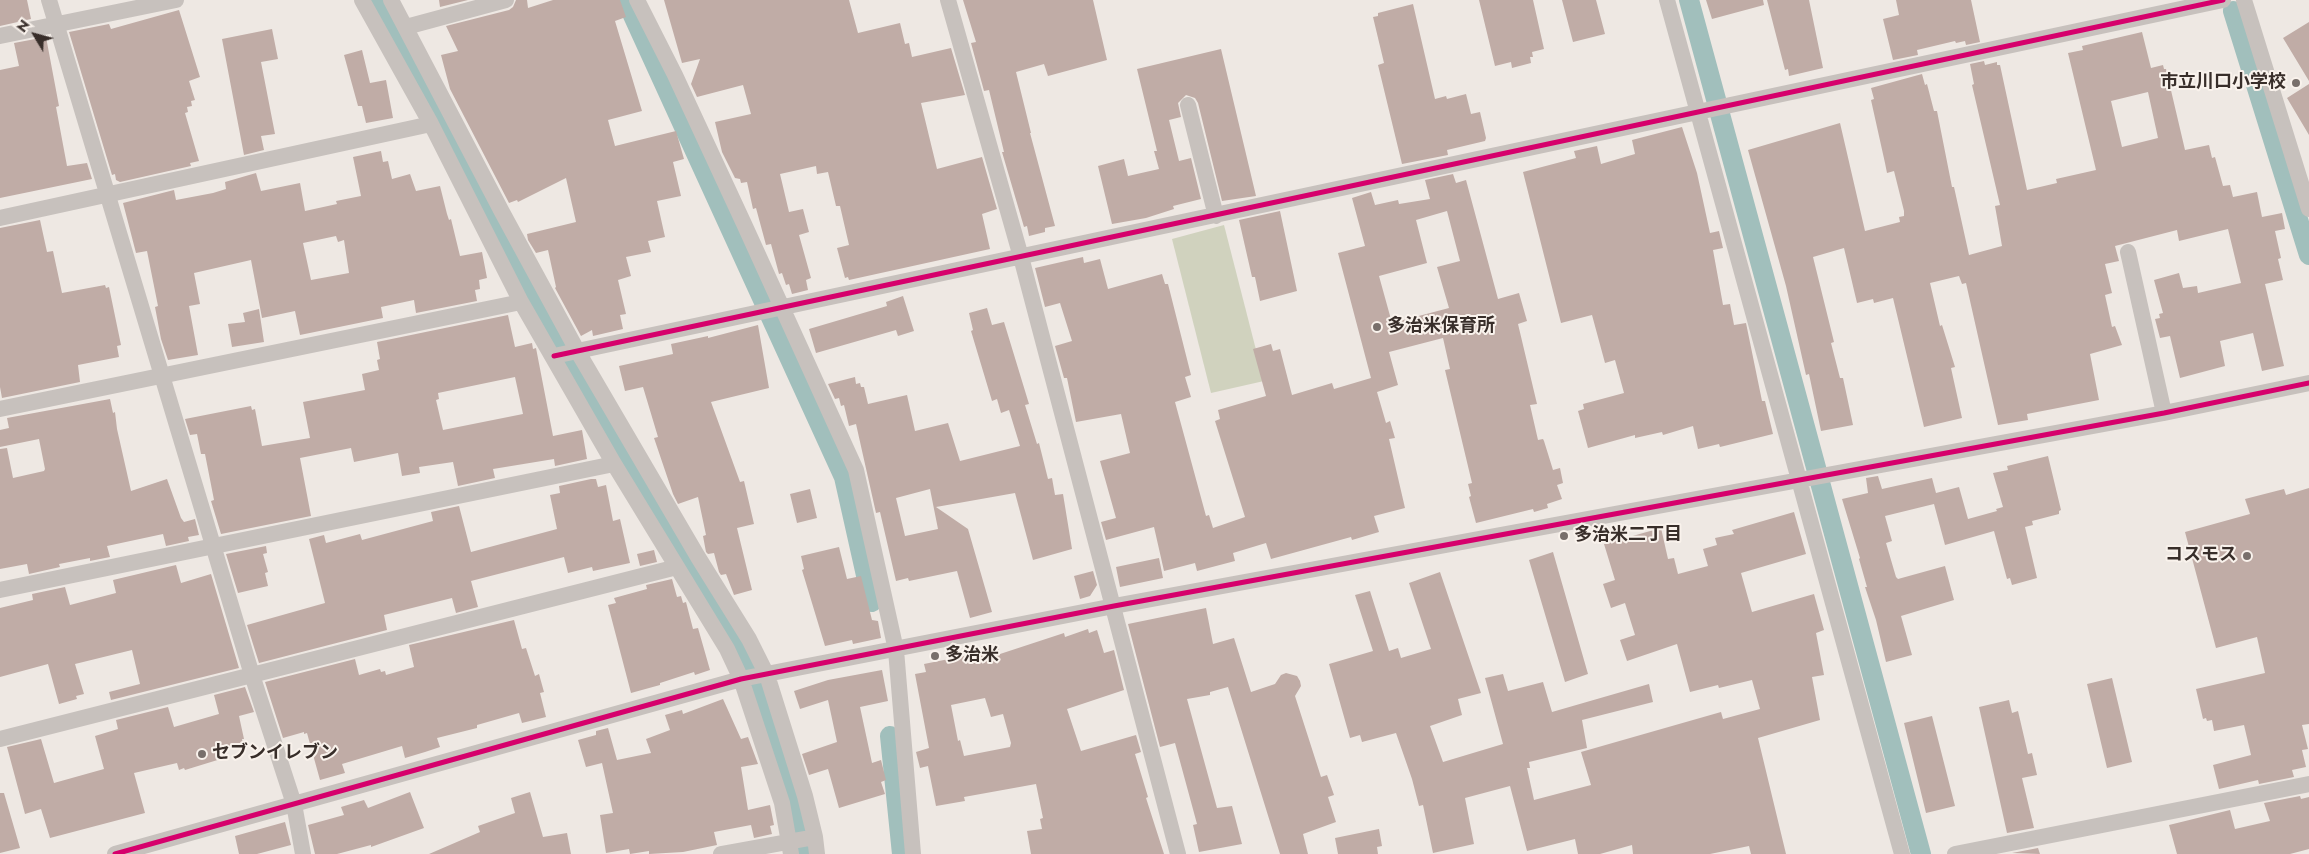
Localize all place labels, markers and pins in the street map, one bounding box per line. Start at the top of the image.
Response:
place label: 市立川口小学校 [2160,72,2286,94]
marker: 市立川口小学校 [2290,77,2302,89]
place label: 多治米保育所 [1387,316,1495,338]
marker: 多治米保育所 [1371,321,1383,333]
place label: 多治米二丁目 [1574,525,1682,547]
marker: 多治米二丁目 [1558,530,1570,542]
place label: コスモス [2165,545,2237,567]
marker: コスモス [2241,550,2253,562]
place label: 多治米 [945,645,999,667]
marker: 多治米 [929,650,941,662]
place label: セブンイレブン [212,743,338,765]
marker: セブンイレブン [196,748,208,760]

